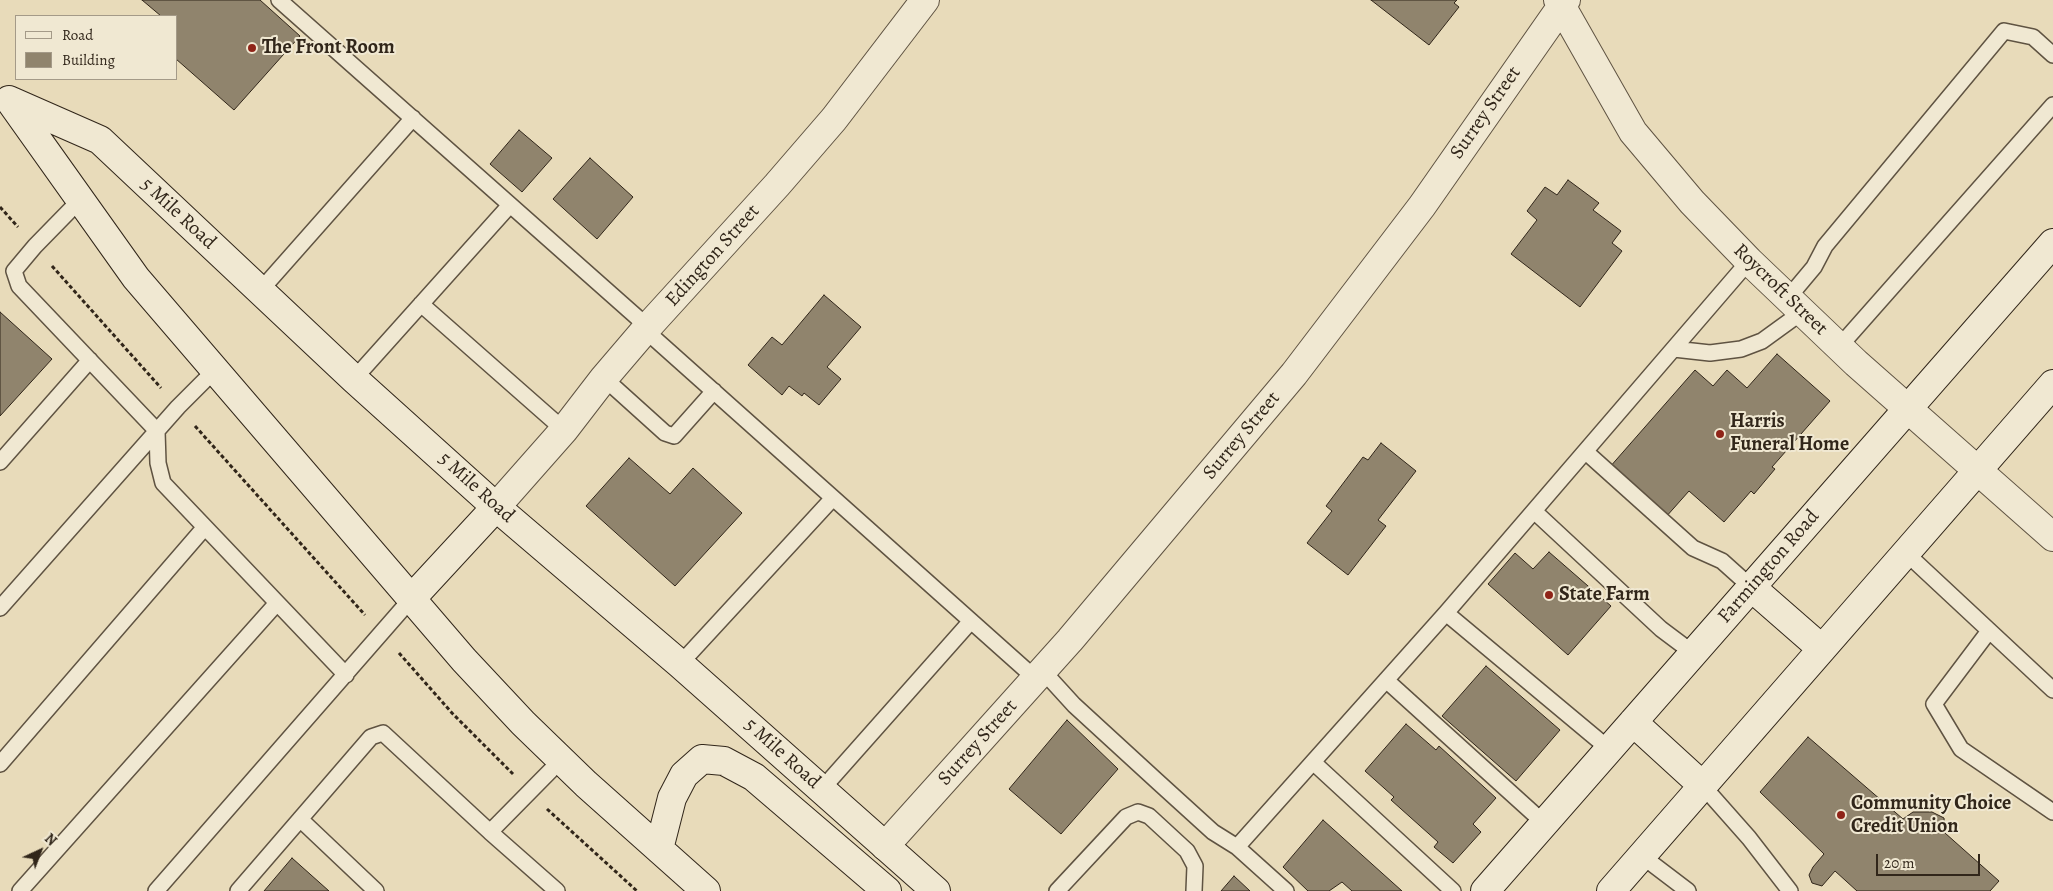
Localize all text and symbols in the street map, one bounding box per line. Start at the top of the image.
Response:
legend [15,15,178,80]
text: Road [62,25,93,45]
place label: The Front Room [262,36,395,60]
marker: The Front Room [246,42,258,54]
text: Building [62,50,115,70]
street label: Surrey Street [1445,62,1527,164]
street label: 5 Mile Road [135,173,221,255]
street label: Edington Street [661,200,765,312]
street label: Roycroft Street [1728,239,1832,341]
street label: Surrey Street [1198,387,1286,485]
place label: Harris Funeral Home [1730,410,1849,457]
marker: Harris Funeral Home [1714,428,1726,440]
street label: 5 Mile Road [433,448,519,528]
street label: Farmington Road [1713,505,1825,629]
place label: State Farm [1559,583,1650,607]
marker: State Farm [1543,589,1555,601]
street label: Surrey Street [933,695,1023,791]
street label: 5 Mile Road [739,714,825,794]
place label: Community Choice Credit Union [1851,792,2011,839]
marker: Community Choice Credit Union [1835,809,1847,821]
north arrow [15,826,65,876]
text: N [40,829,61,850]
scale bar [1878,844,1982,876]
text: 20 m [1884,853,1915,873]

